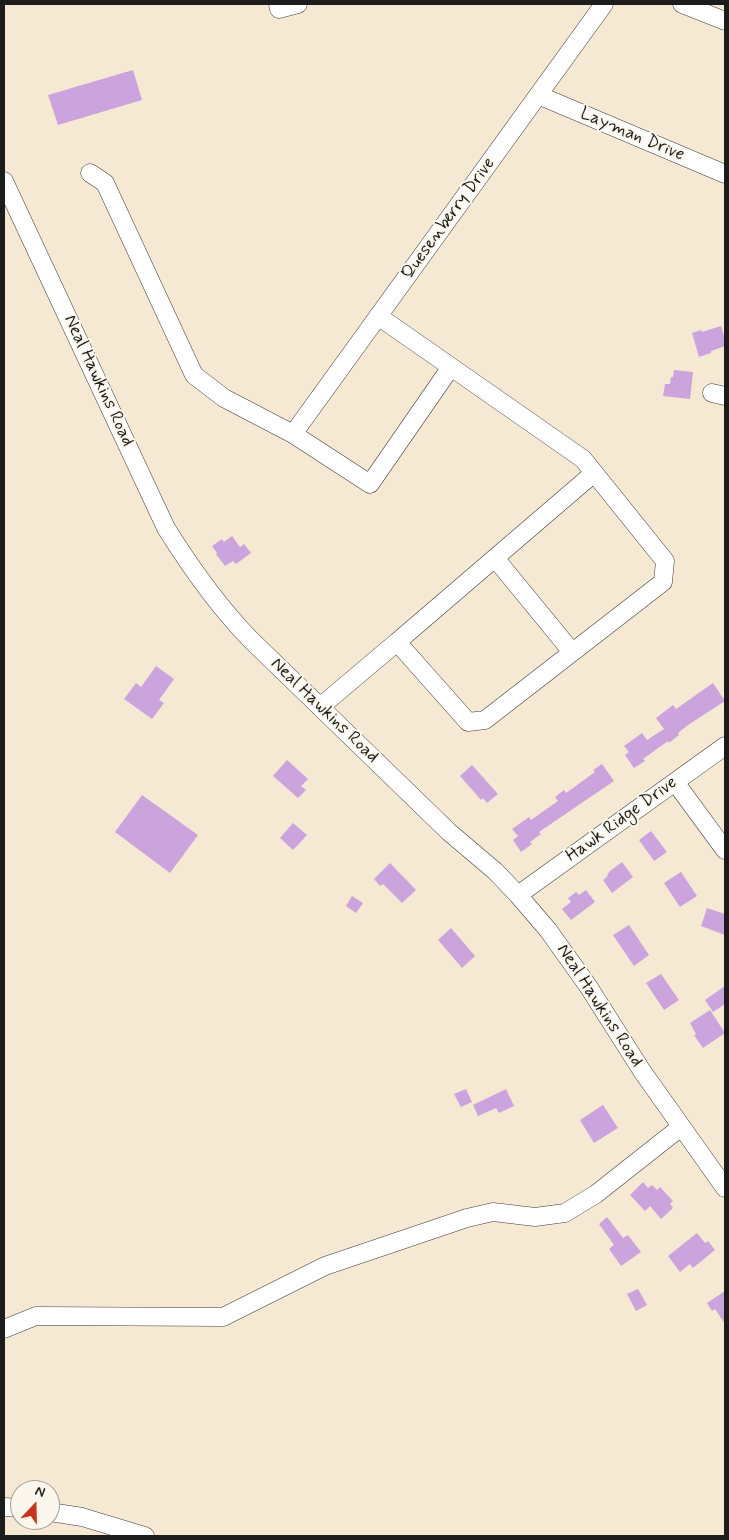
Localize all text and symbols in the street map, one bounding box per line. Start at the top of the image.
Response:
street label: Layman Drive [577,103,687,167]
street label: Quesenberry Drive [398,154,500,284]
street label: Neal Hawkins Road [58,312,138,450]
street label: Neal Hawkins Road [265,654,383,768]
street label: Hawk Ridge Drive [562,772,682,868]
street label: Neal Hawkins Road [551,940,647,1072]
north arrow [10,1480,60,1530]
text: N [32,1482,48,1502]

